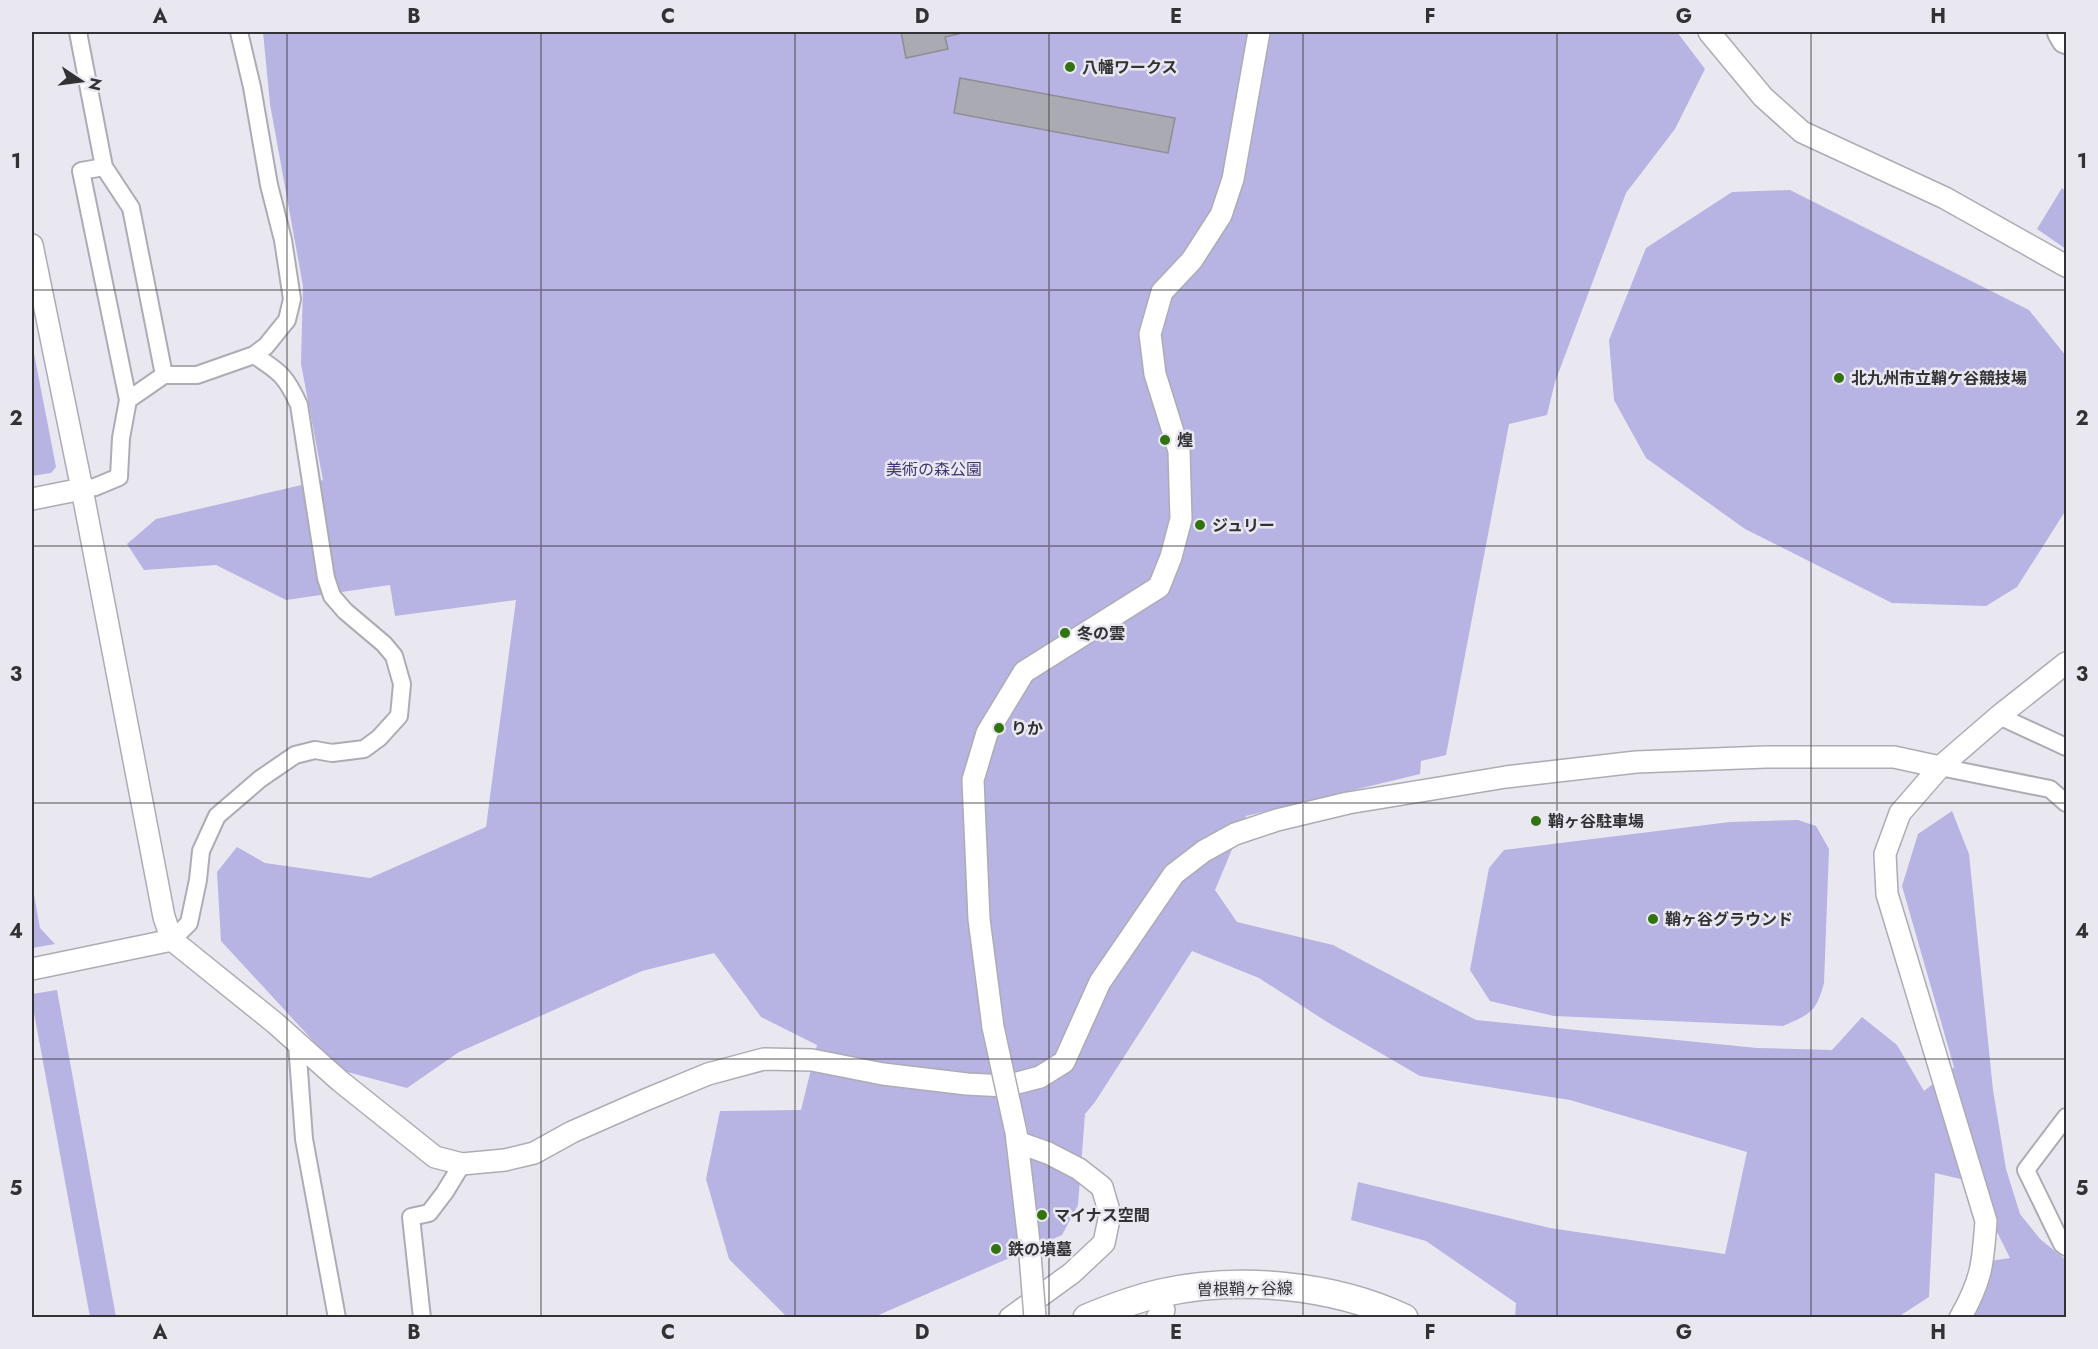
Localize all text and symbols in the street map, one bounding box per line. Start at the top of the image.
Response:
text: A [152,2,168,31]
text: B [407,2,421,31]
text: C [661,2,675,31]
text: D [915,2,929,31]
text: E [1170,2,1182,31]
text: F [1424,2,1436,31]
text: G [1676,2,1692,31]
text: H [1930,2,1946,31]
north arrow [51,51,111,111]
place label: 八幡ワークス [1082,56,1178,79]
marker: 八幡ワークス [1063,60,1077,74]
text: N [82,75,108,93]
text: 1 [11,147,21,176]
text: 1 [2077,147,2087,176]
place label: 北九州市立鞘ケ谷競技場 [1851,367,2027,390]
marker: 北九州市立鞘ケ谷競技場 [1832,371,1846,385]
text: 2 [9,404,23,433]
text: 2 [2075,404,2089,433]
place label: 煌 [1177,429,1193,452]
marker: 煌 [1158,433,1172,447]
park label: 美術の森公園 [886,458,982,481]
place label: ジュリー [1212,514,1275,537]
marker: ジュリー [1193,518,1207,532]
place label: 冬の雲 [1077,622,1125,645]
marker: 冬の雲 [1058,626,1072,640]
text: 3 [10,660,22,689]
text: 3 [2076,660,2088,689]
place label: りか [1011,717,1043,740]
marker: りか [992,721,1006,735]
place label: 鞘ヶ谷駐車場 [1548,810,1644,833]
marker: 鞘ヶ谷駐車場 [1529,814,1543,828]
place label: 鞘ヶ谷グラウンド [1665,908,1793,931]
marker: 鞘ヶ谷グラウンド [1646,912,1660,926]
text: 4 [9,917,23,946]
text: 4 [2075,917,2089,946]
text: 5 [10,1174,23,1203]
text: 5 [2076,1174,2089,1203]
place label: マイナス空間 [1054,1204,1150,1227]
marker: マイナス空間 [1035,1208,1049,1222]
place label: 鉄の墳墓 [1008,1238,1072,1261]
marker: 鉄の墳墓 [989,1242,1003,1256]
street label: 曽根鞘ヶ谷線 [1197,1277,1293,1301]
text: A [152,1318,168,1347]
text: B [407,1318,421,1347]
text: C [661,1318,675,1347]
text: D [915,1318,929,1347]
text: E [1170,1318,1182,1347]
text: F [1424,1318,1436,1347]
text: G [1676,1318,1692,1347]
text: H [1930,1318,1946,1347]

